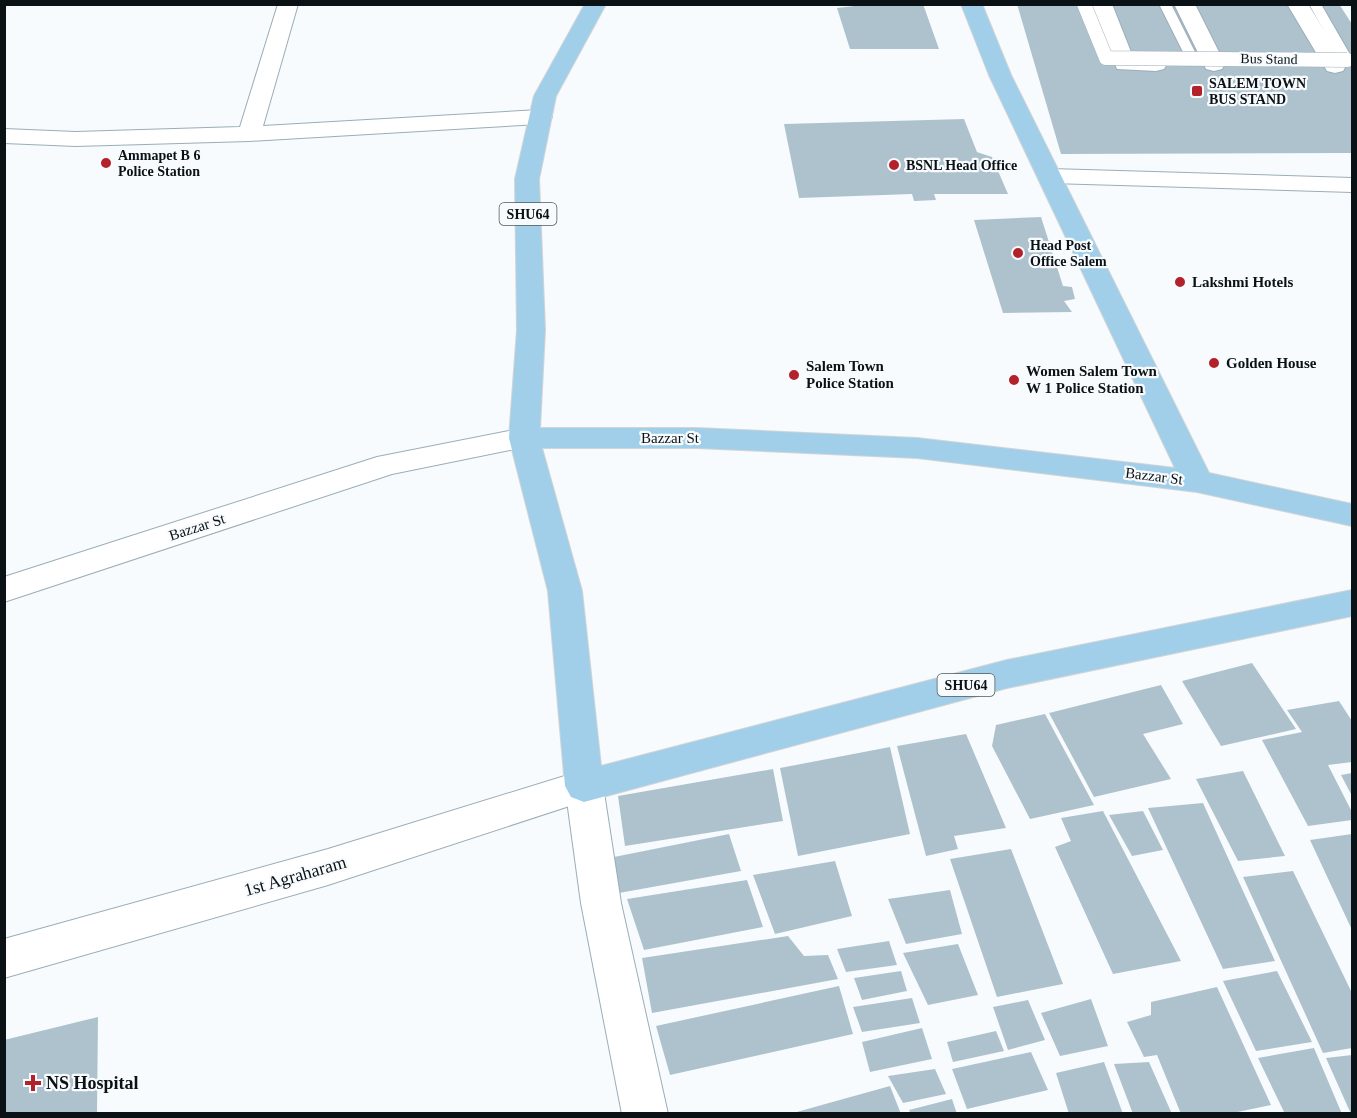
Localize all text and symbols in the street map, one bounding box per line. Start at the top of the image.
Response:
street label: Bus Stand [1240,51,1298,67]
place label: SALEM TOWN BUS STAND [1209,76,1306,107]
marker: SALEM TOWN BUS STAND [1190,84,1204,98]
place label: Ammapet B 6 Police Station [118,148,200,179]
marker: Ammapet B 6 Police Station [99,156,113,170]
marker: BSNL Head Office [887,158,901,172]
place label: BSNL Head Office [906,158,1017,173]
road number: SHU64 [500,203,556,225]
place label: Head Post Office Salem [1030,238,1107,269]
marker: Head Post Office Salem [1011,246,1025,260]
place label: Lakshmi Hotels [1192,274,1293,290]
marker: Lakshmi Hotels [1173,275,1187,289]
place label: Golden House [1226,355,1317,371]
marker: Golden House [1207,356,1221,370]
place label: Salem Town Police Station [806,358,895,391]
place label: Women Salem Town W 1 Police Station [1026,363,1158,396]
marker: Salem Town Police Station [787,368,801,382]
marker: Women Salem Town W 1 Police Station [1007,373,1021,387]
street label: Bazzar St [641,430,700,446]
street label: Bazzar St [1124,465,1185,488]
street label: Bazzar St [167,510,228,544]
road number: SHU64 [938,674,994,696]
street label: 1st Agraharam [242,852,348,900]
place label: NS Hospital [46,1073,139,1093]
marker: NS Hospital [24,1074,42,1092]

